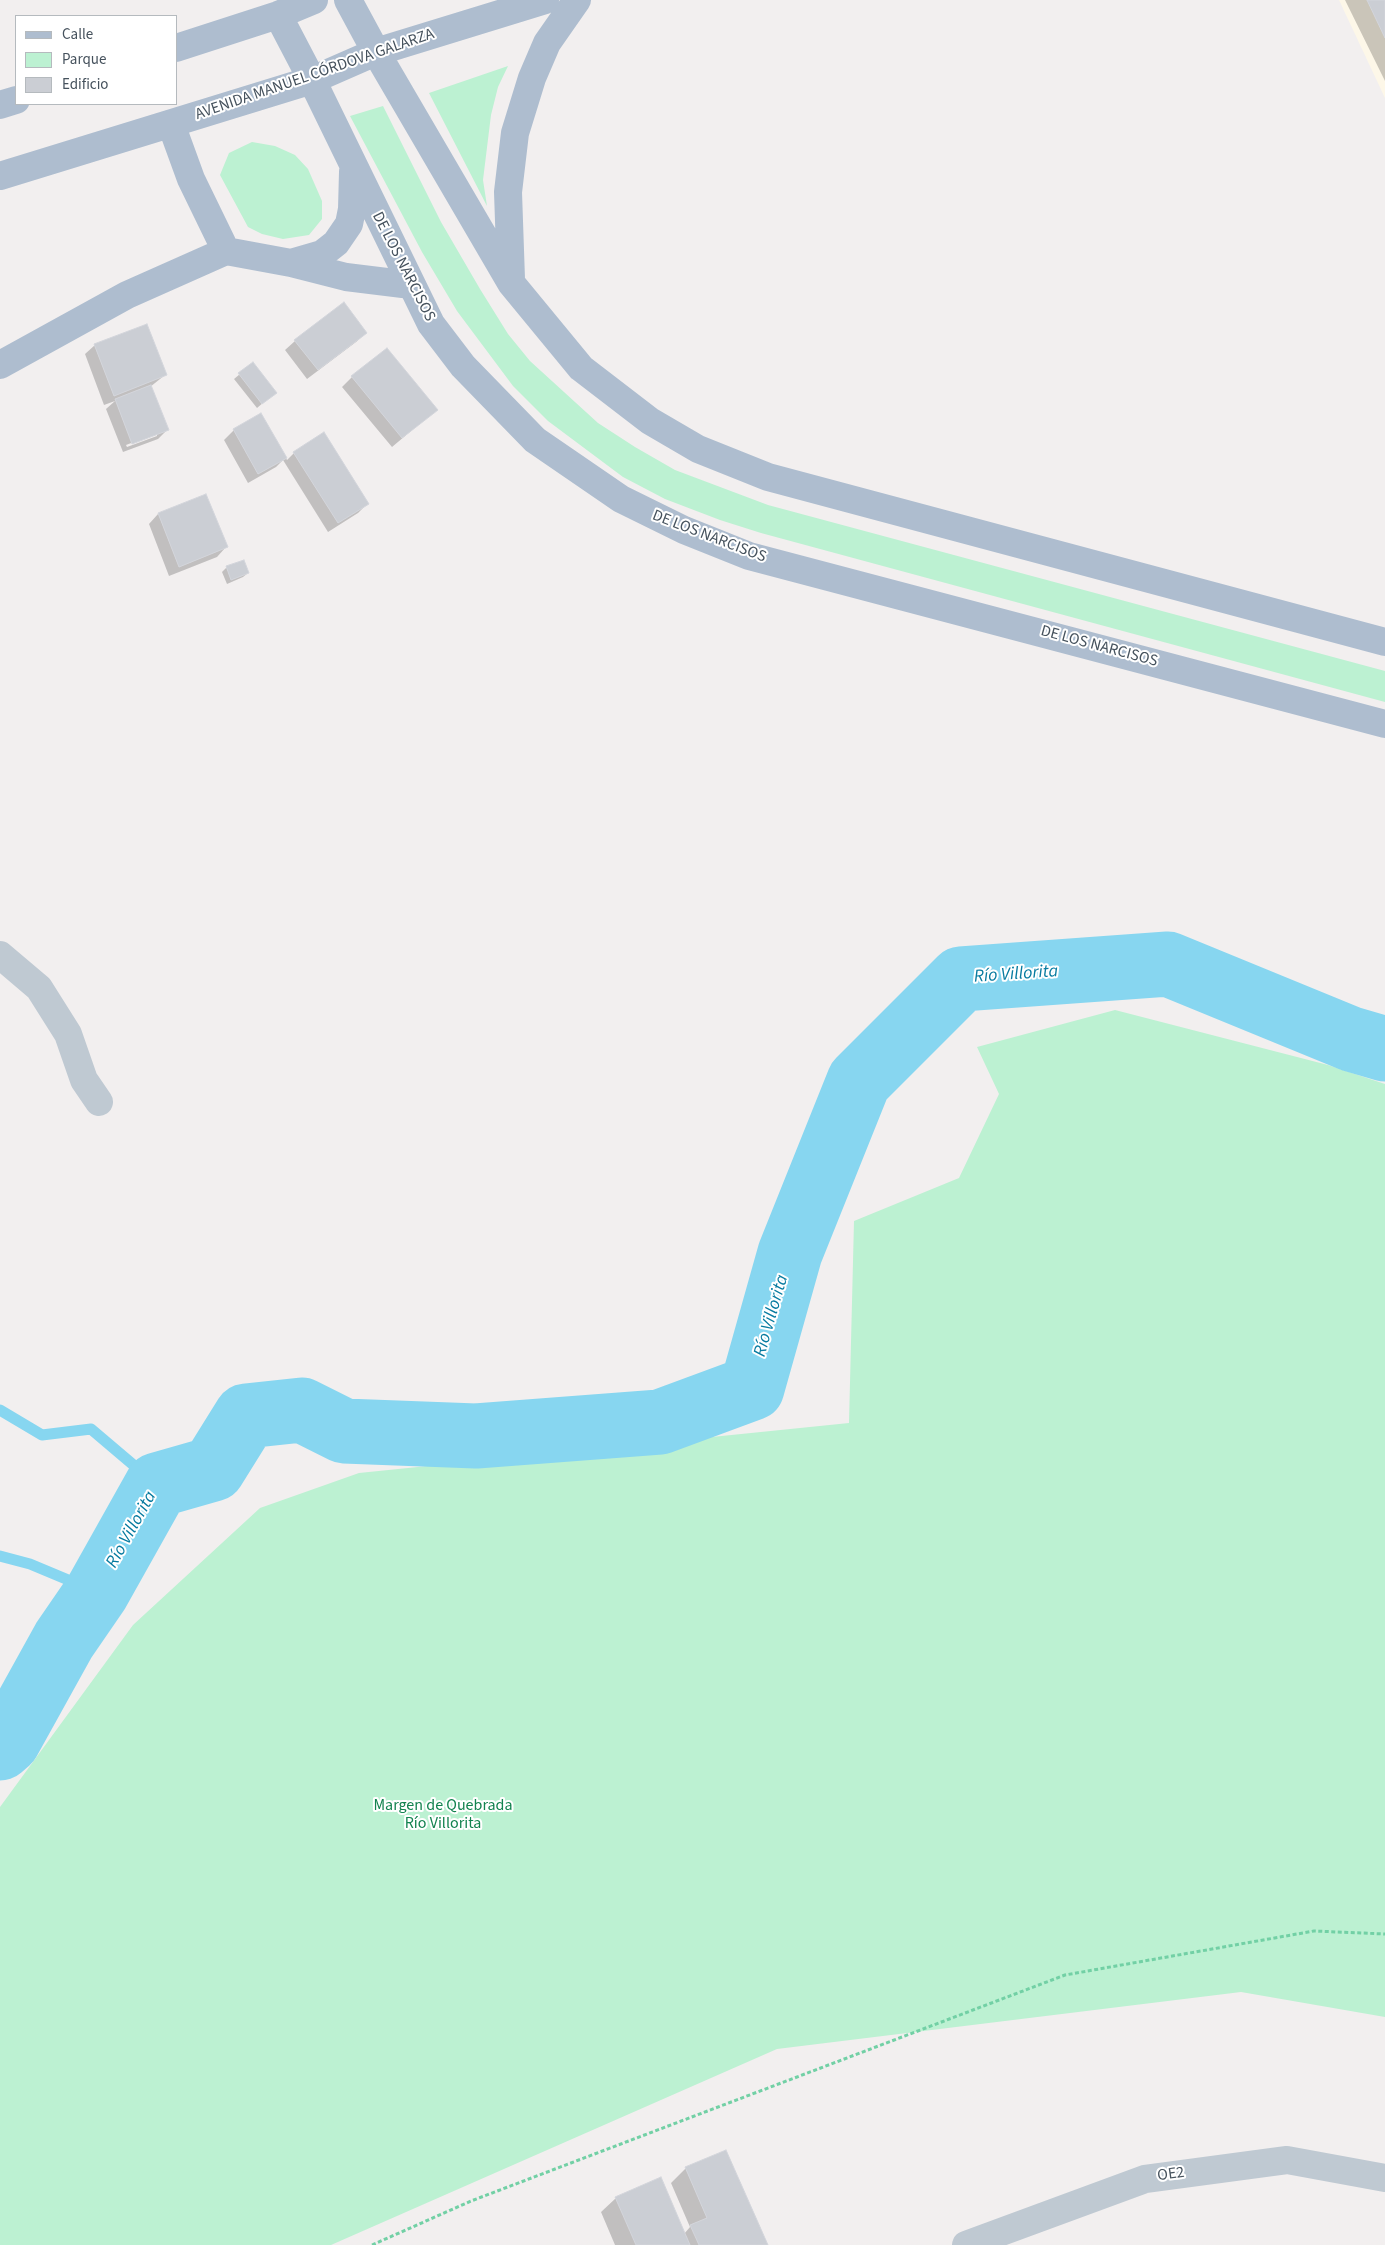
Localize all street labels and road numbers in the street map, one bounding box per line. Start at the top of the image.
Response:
street label: AVENIDA MANUEL CÓRDOVA GALARZA [193,25,437,125]
street label: DE LOS NARCISOS [367,209,439,325]
street label: DE LOS NARCISOS [649,506,769,568]
street label: DE LOS NARCISOS [1038,622,1160,672]
street label: OE2 [1156,2164,1186,2186]

